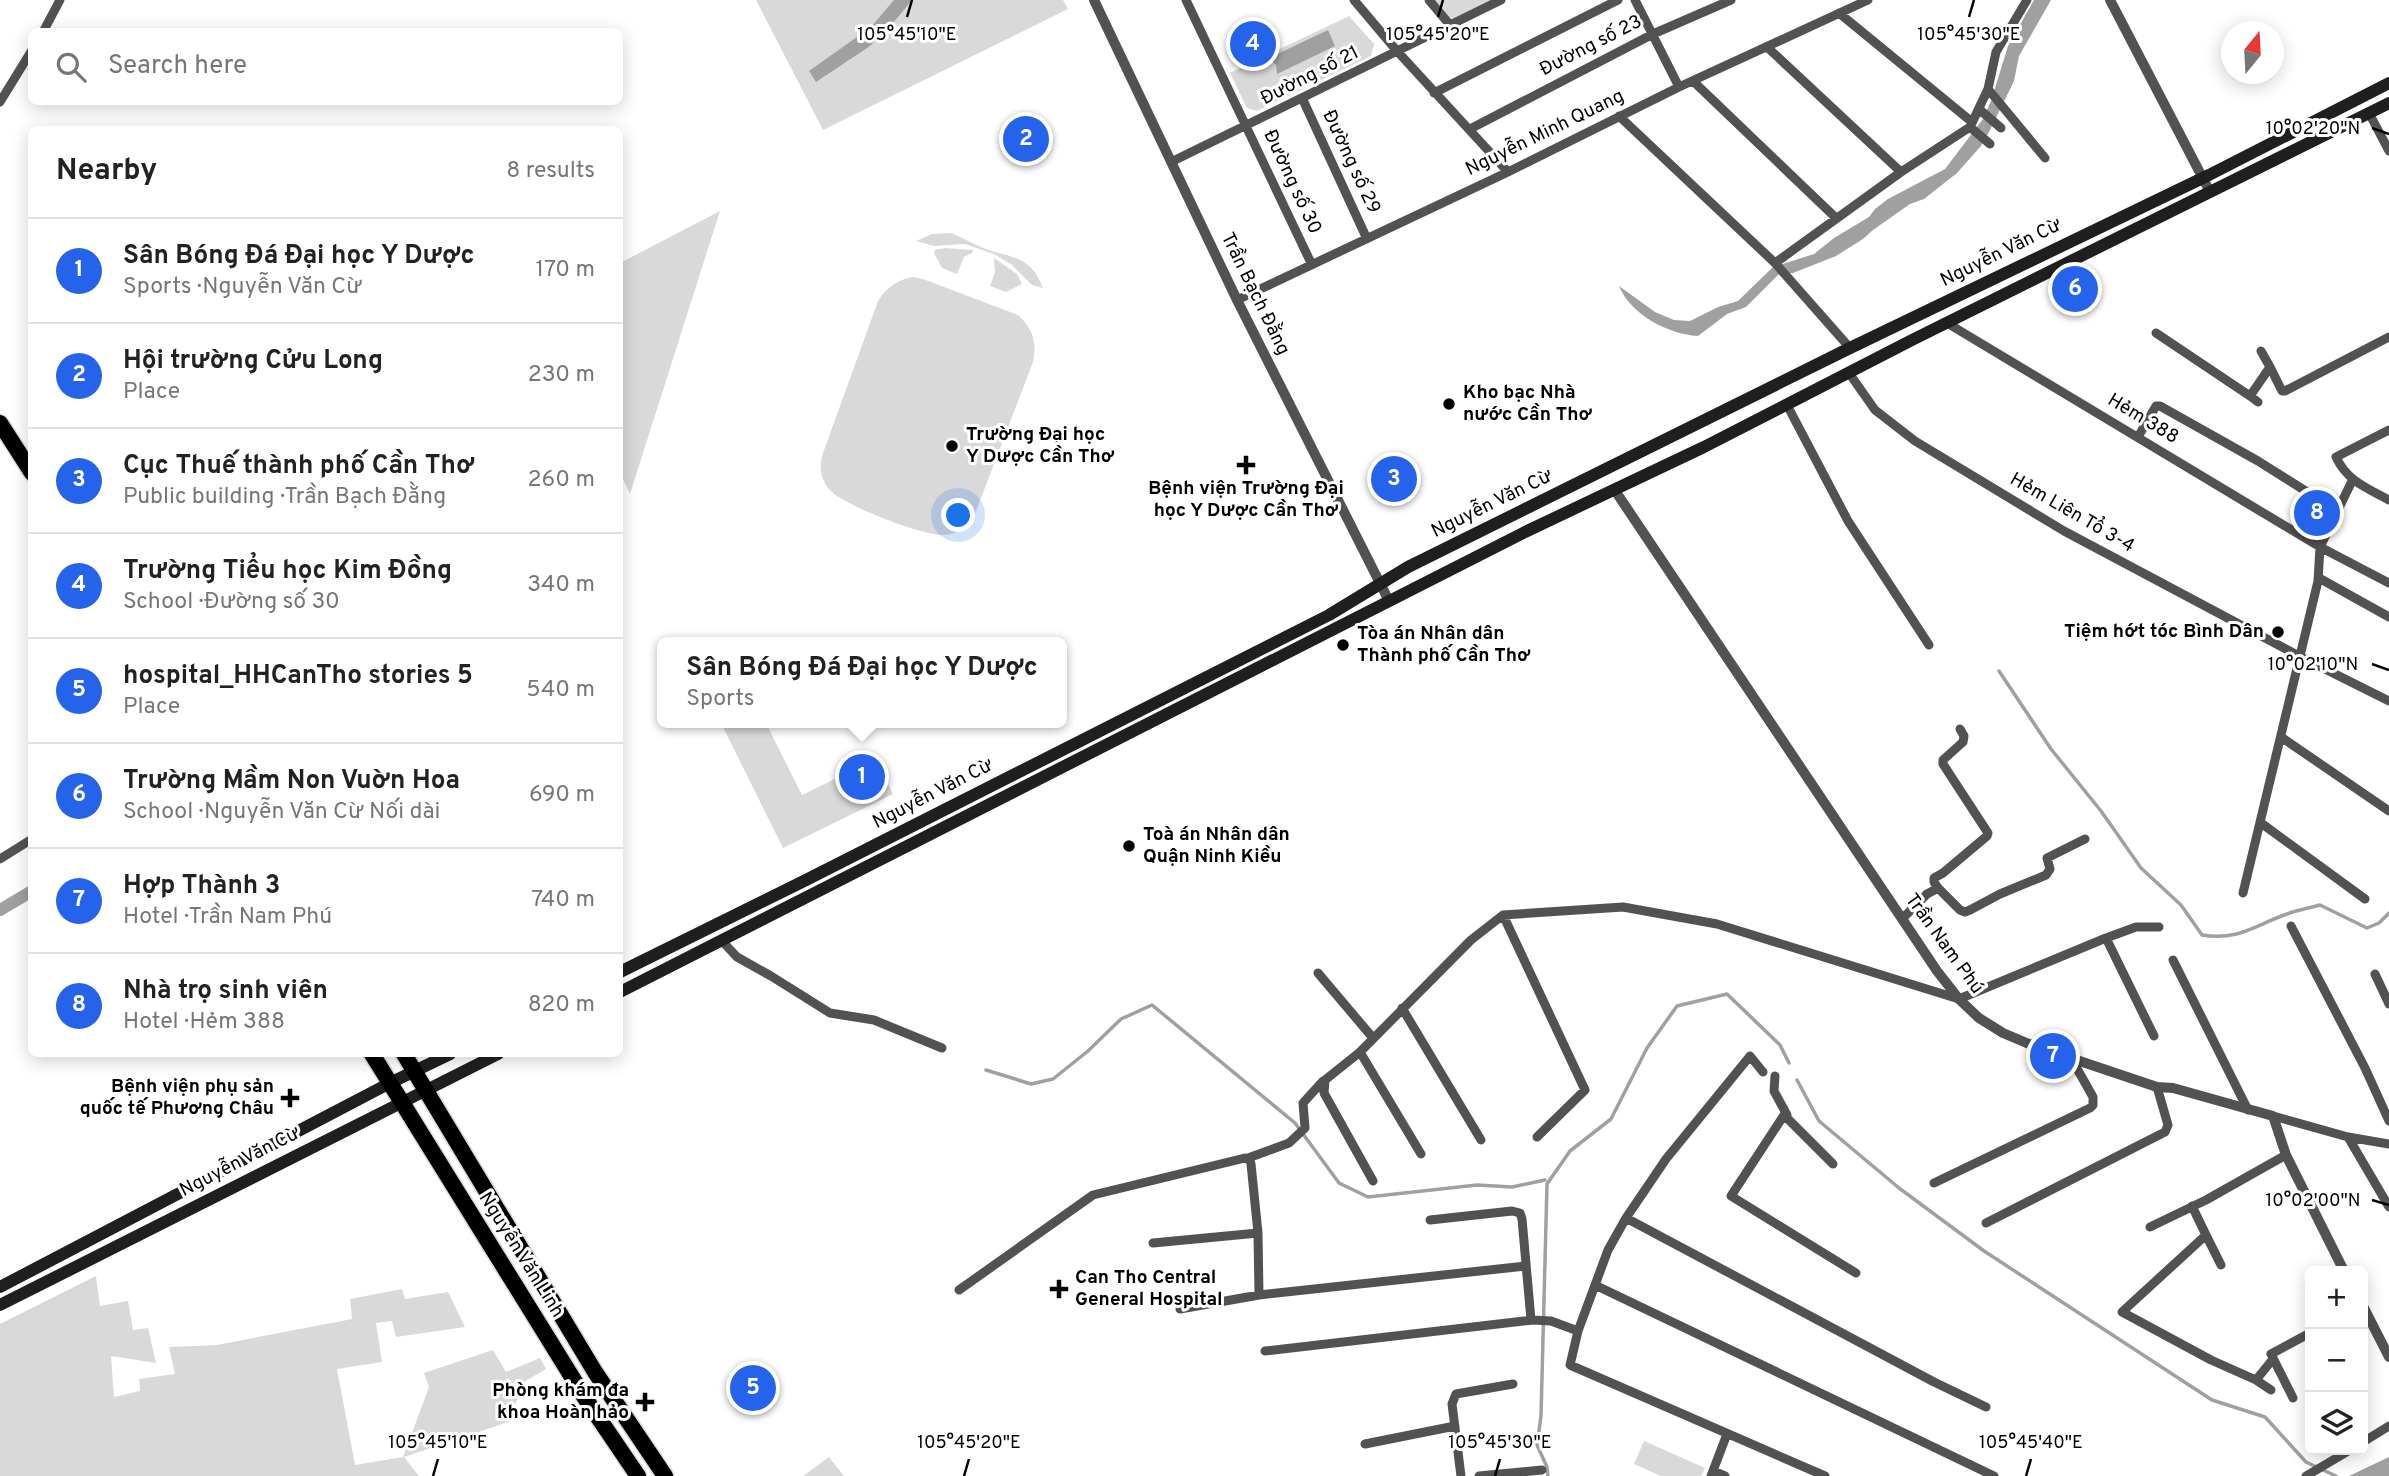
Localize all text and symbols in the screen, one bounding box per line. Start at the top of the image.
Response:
street label: Đường số 23 [1536,10,1646,82]
pin: 4 [1230,18,1276,70]
north arrow [2221,21,2284,84]
text: 105°45'10"E [857,24,957,47]
text: 105°45'20"E [1386,24,1490,47]
text: 105°45'30"E [1917,24,2021,47]
search box [28,28,623,105]
street label: Đường số 21 [1257,41,1363,111]
icon: search [52,48,90,86]
text: Search here [108,50,247,83]
street label: Nguyễn Minh Quang [1461,83,1628,182]
street label: Đường số 29 [1317,106,1385,218]
pin: 2 [1003,113,1049,165]
text: 10°02'20"N [2266,118,2360,141]
street label: Đường số 30 [1257,126,1327,238]
text: Nearby [56,153,157,190]
text: 8 results [506,157,595,186]
street label: Nguyễn Văn Cừ [1936,212,2066,293]
street label: Trần Bạch Đằng [1215,228,1296,359]
text: Sân Bóng Đá Đại học Y Dược [123,240,475,273]
text: 1 [74,256,84,285]
text: 170 m [536,256,595,285]
pin: 6 [2052,263,2098,315]
text: Sports · Nguyễn Văn Cừ [123,273,362,302]
text: Hội trường Cửu Long [123,345,383,378]
text: 2 [72,361,86,390]
text: 230 m [528,361,595,390]
text: Place [123,378,180,407]
place label: Kho bạc Nhà nước Cần Thơ [1463,381,1592,427]
street label: Hẻm 388 [2103,388,2183,450]
marker: Kho bạc Nhà nước Cần Thơ [1441,396,1457,412]
place label: Trường Đại học Y Dược Cần Thơ [966,423,1115,469]
marker: Trường Đại học Y Dược Cần Thơ [944,438,960,454]
text: Cục Thuế thành phố Cần Thơ [123,450,474,483]
pin: 3 [1371,453,1417,505]
marker: Bệnh viện Trường Đại học Y Dược Cần Thơ [1236,455,1256,475]
street label: Nguyễn Văn Cừ [1427,463,1557,544]
street label: Hẻm Liên Tổ 3-4 [2005,465,2140,558]
text: 3 [72,466,86,495]
text: 260 m [528,466,595,495]
place label: Bệnh viện Trường Đại học Y Dược Cần Thơ [1148,477,1344,523]
text: Public building · Trần Bạch Đằng [123,483,446,512]
pin: 8 [2294,487,2340,539]
your location [941,498,975,532]
text: Trường Tiểu học Kim Đồng [123,555,452,588]
text: 4 [72,571,86,600]
text: 340 m [527,571,595,600]
text: School · Đường số 30 [123,588,340,617]
place label: Tiệm hớt tóc Bình Dân [2064,620,2264,644]
place label: Tòa án Nhân dân Thành phố Cần Thơ [1357,622,1531,668]
marker: Tiệm hớt tóc Bình Dân [2270,624,2286,640]
popup [657,637,1067,728]
marker: Tòa án Nhân dân Thành phố Cần Thơ [1335,637,1351,653]
text: Sân Bóng Đá Đại học Y Dược [686,652,1038,685]
text: 10°02'10"N [2268,654,2358,677]
text: hospital_HHCanTho stories 5 [123,660,473,693]
text: 5 [72,676,86,705]
text: 540 m [526,676,595,705]
text: Sports [686,685,755,714]
text: Place [123,693,180,722]
pin: 1 [839,751,885,803]
street label: Nguyễn Văn Cừ [868,752,997,835]
text: Trường Mầm Non Vuờn Hoa [123,765,460,798]
text: 6 [72,781,86,810]
text: 690 m [529,781,595,810]
text: School · Nguyễn Văn Cừ Nối dài [123,798,440,827]
place label: Toà án Nhân dân Quận Ninh Kiều [1143,823,1290,869]
marker: Toà án Nhân dân Quận Ninh Kiều [1121,838,1137,854]
text: Hợp Thành 3 [123,870,280,903]
text: 7 [73,886,85,915]
text: 740 m [531,886,595,915]
street label: Trần Nam Phú [1899,889,1989,999]
text: Hotel · Trần Nam Phú [123,903,332,932]
text: Nhà trọ sinh viên [123,975,328,1008]
text: 8 [72,991,86,1020]
text: 820 m [528,991,595,1020]
text: Hotel · Hẻm 388 [123,1008,285,1037]
pin: 7 [2030,1030,2076,1082]
place label: Bệnh viện phụ sản quốc tế Phương Châu [80,1075,274,1121]
marker: Bệnh viện phụ sản quốc tế Phương Châu [280,1088,300,1108]
street label: Nguyễn Văn Cừ [175,1120,304,1203]
street label: Nguyễn Văn Linh [473,1187,570,1322]
text: 10°02'00"N [2265,1190,2361,1213]
place label: Can Tho Central General Hospital [1075,1266,1223,1312]
map controls [2305,1266,2368,1455]
button: + [2305,1266,2368,1329]
marker: Can Tho Central General Hospital [1049,1279,1069,1299]
button: − [2305,1329,2368,1392]
pin: 5 [730,1362,776,1414]
place label: Phòng khám đa khoa Hoàn hảo [492,1379,629,1425]
marker: Phòng khám đa khoa Hoàn hảo [635,1392,655,1412]
button: layers [2305,1392,2368,1455]
text: 105°45'10"E [388,1432,488,1455]
text: 105°45'20"E [917,1432,1021,1455]
text: 105°45'30"E [1448,1432,1552,1455]
text: 105°45'40"E [1979,1432,2083,1455]

